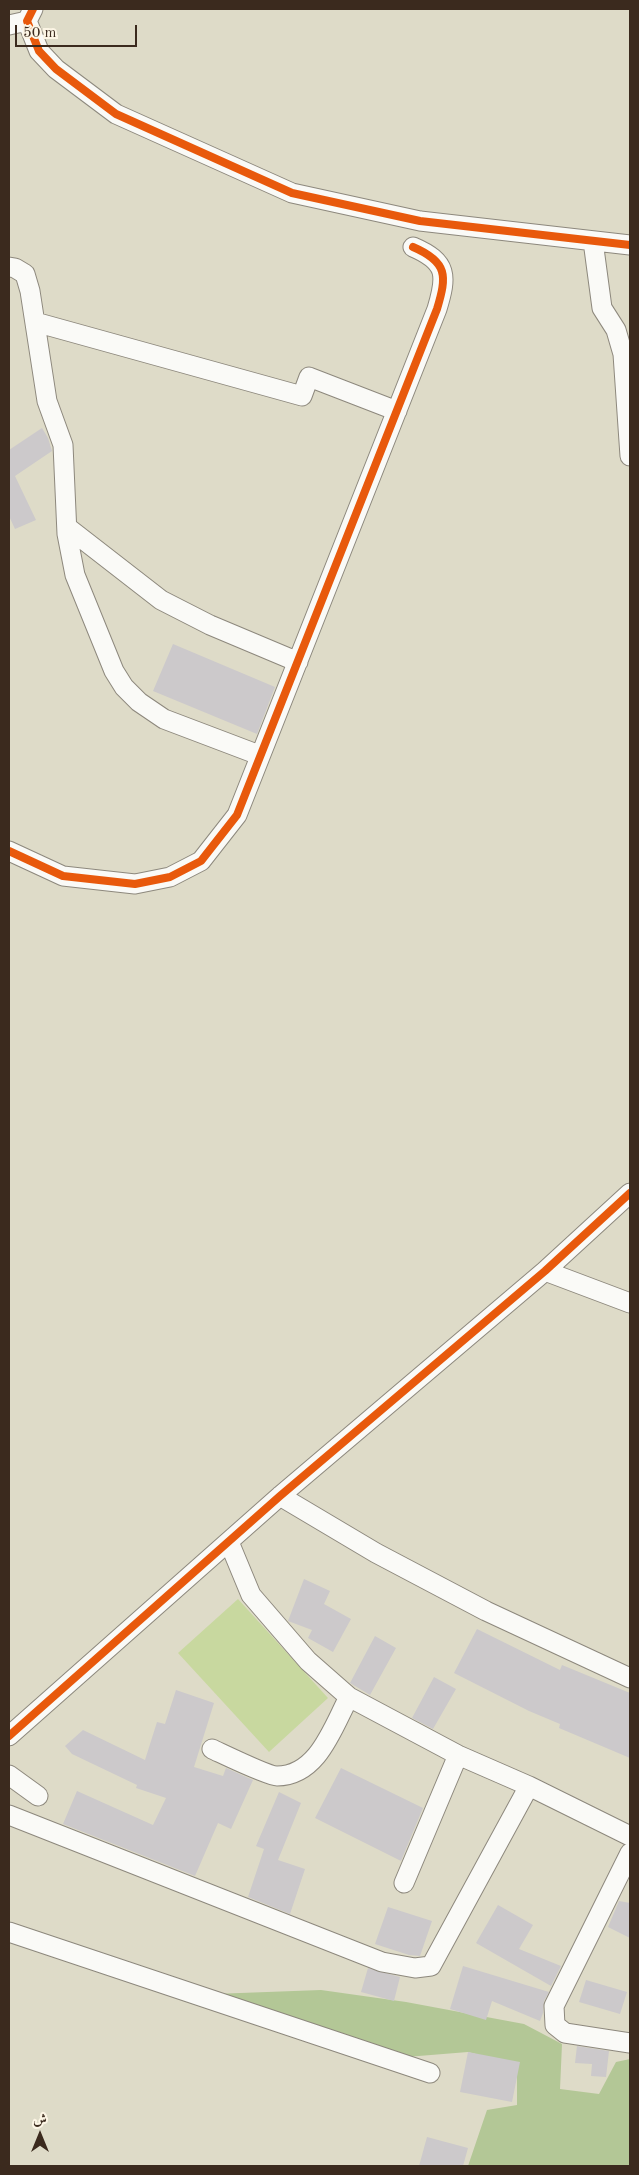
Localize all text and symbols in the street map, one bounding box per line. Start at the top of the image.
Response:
scale bar [18,15,140,47]
text: 50 m [23,26,57,41]
north arrow [15,2110,65,2160]
text: ش [33,2113,47,2127]

